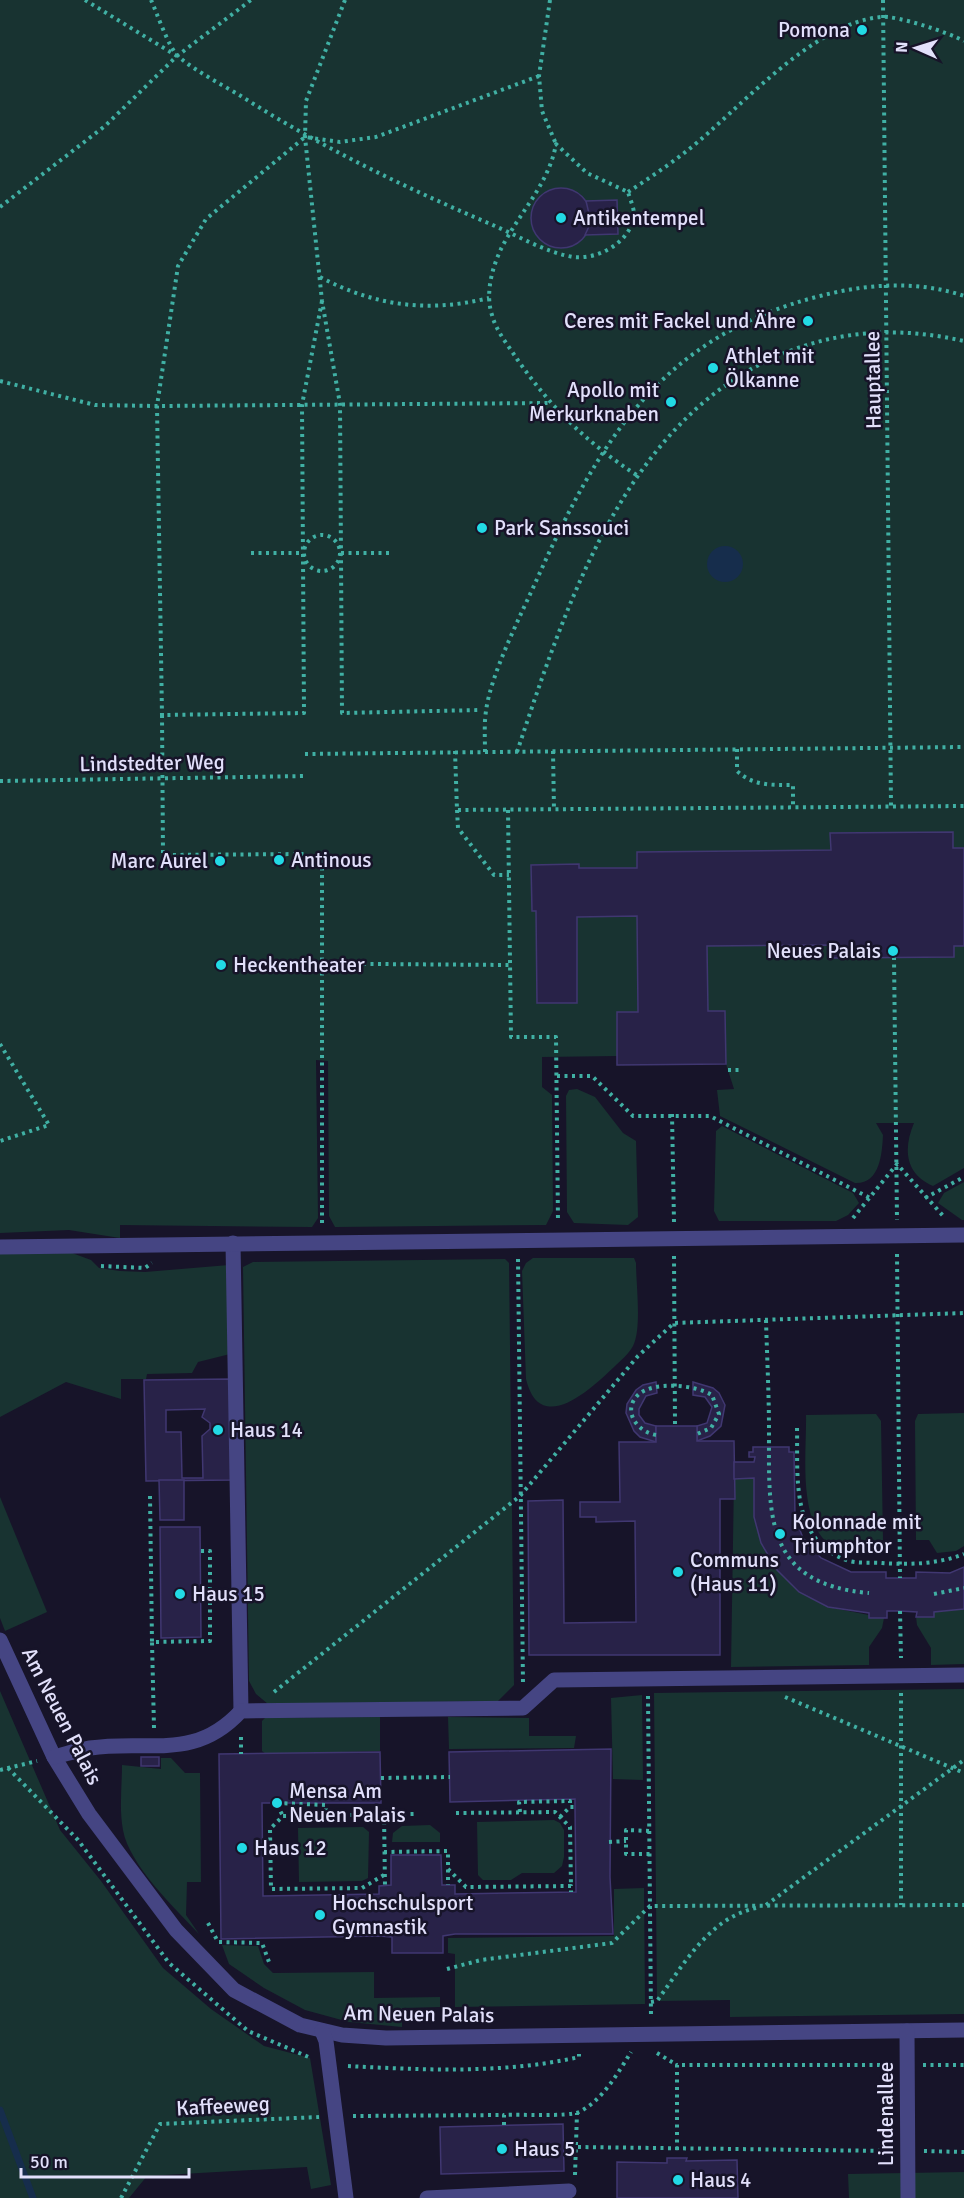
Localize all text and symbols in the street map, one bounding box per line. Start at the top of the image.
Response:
place label: Pomona [778,17,850,43]
north arrow [886,18,946,78]
marker: Pomona [855,23,869,37]
text: N [892,41,912,53]
place label: Antikentempel [573,205,705,231]
marker: Antikentempel [554,211,568,225]
place label: Ceres mit Fackel und Ähre [564,308,796,334]
marker: Ceres mit Fackel und Ähre [801,314,815,328]
street label: Hauptallee [859,331,887,429]
place label: Athlet mit Ölkanne [725,343,814,393]
marker: Athlet mit Ölkanne [706,361,720,375]
place label: Apollo mit Merkurknaben [529,377,659,427]
marker: Apollo mit Merkurknaben [664,395,678,409]
place label: Park Sanssouci [494,515,629,541]
marker: Park Sanssouci [475,521,489,535]
street label: Lindstedter Weg [79,749,225,777]
place label: Antinous [291,847,372,873]
place label: Marc Aurel [110,848,208,874]
marker: Antinous [272,853,286,867]
marker: Marc Aurel [213,854,227,868]
place label: Neues Palais [767,938,881,964]
marker: Neues Palais [886,944,900,958]
place label: Heckentheater [233,952,365,978]
marker: Heckentheater [214,958,228,972]
place label: Haus 14 [230,1417,303,1443]
marker: Haus 14 [211,1423,225,1437]
place label: Kolonnade mit Triumphtor [792,1509,921,1559]
marker: Kolonnade mit Triumphtor [773,1527,787,1541]
place label: Communs (Haus 11) [690,1547,779,1597]
marker: Communs (Haus 11) [671,1565,685,1579]
place label: Haus 15 [192,1581,265,1607]
marker: Haus 15 [173,1587,187,1601]
street label: Am Neuen Palais [16,1643,108,1789]
place label: Mensa Am Neuen Palais [289,1778,406,1828]
marker: Mensa Am Neuen Palais [270,1796,284,1810]
place label: Haus 12 [254,1835,327,1861]
marker: Haus 12 [235,1841,249,1855]
place label: Hochschulsport Gymnastik [332,1890,473,1940]
marker: Hochschulsport Gymnastik [313,1908,327,1922]
street label: Am Neuen Palais [343,2000,495,2028]
street label: Lindenallee [873,2062,899,2166]
street label: Kaffeeweg [176,2091,270,2121]
place label: Haus 5 [514,2136,575,2162]
scale bar [21,2141,189,2179]
marker: Haus 5 [495,2142,509,2156]
text: 50 m [30,2151,68,2173]
place label: Haus 4 [690,2167,751,2193]
marker: Haus 4 [671,2173,685,2187]

